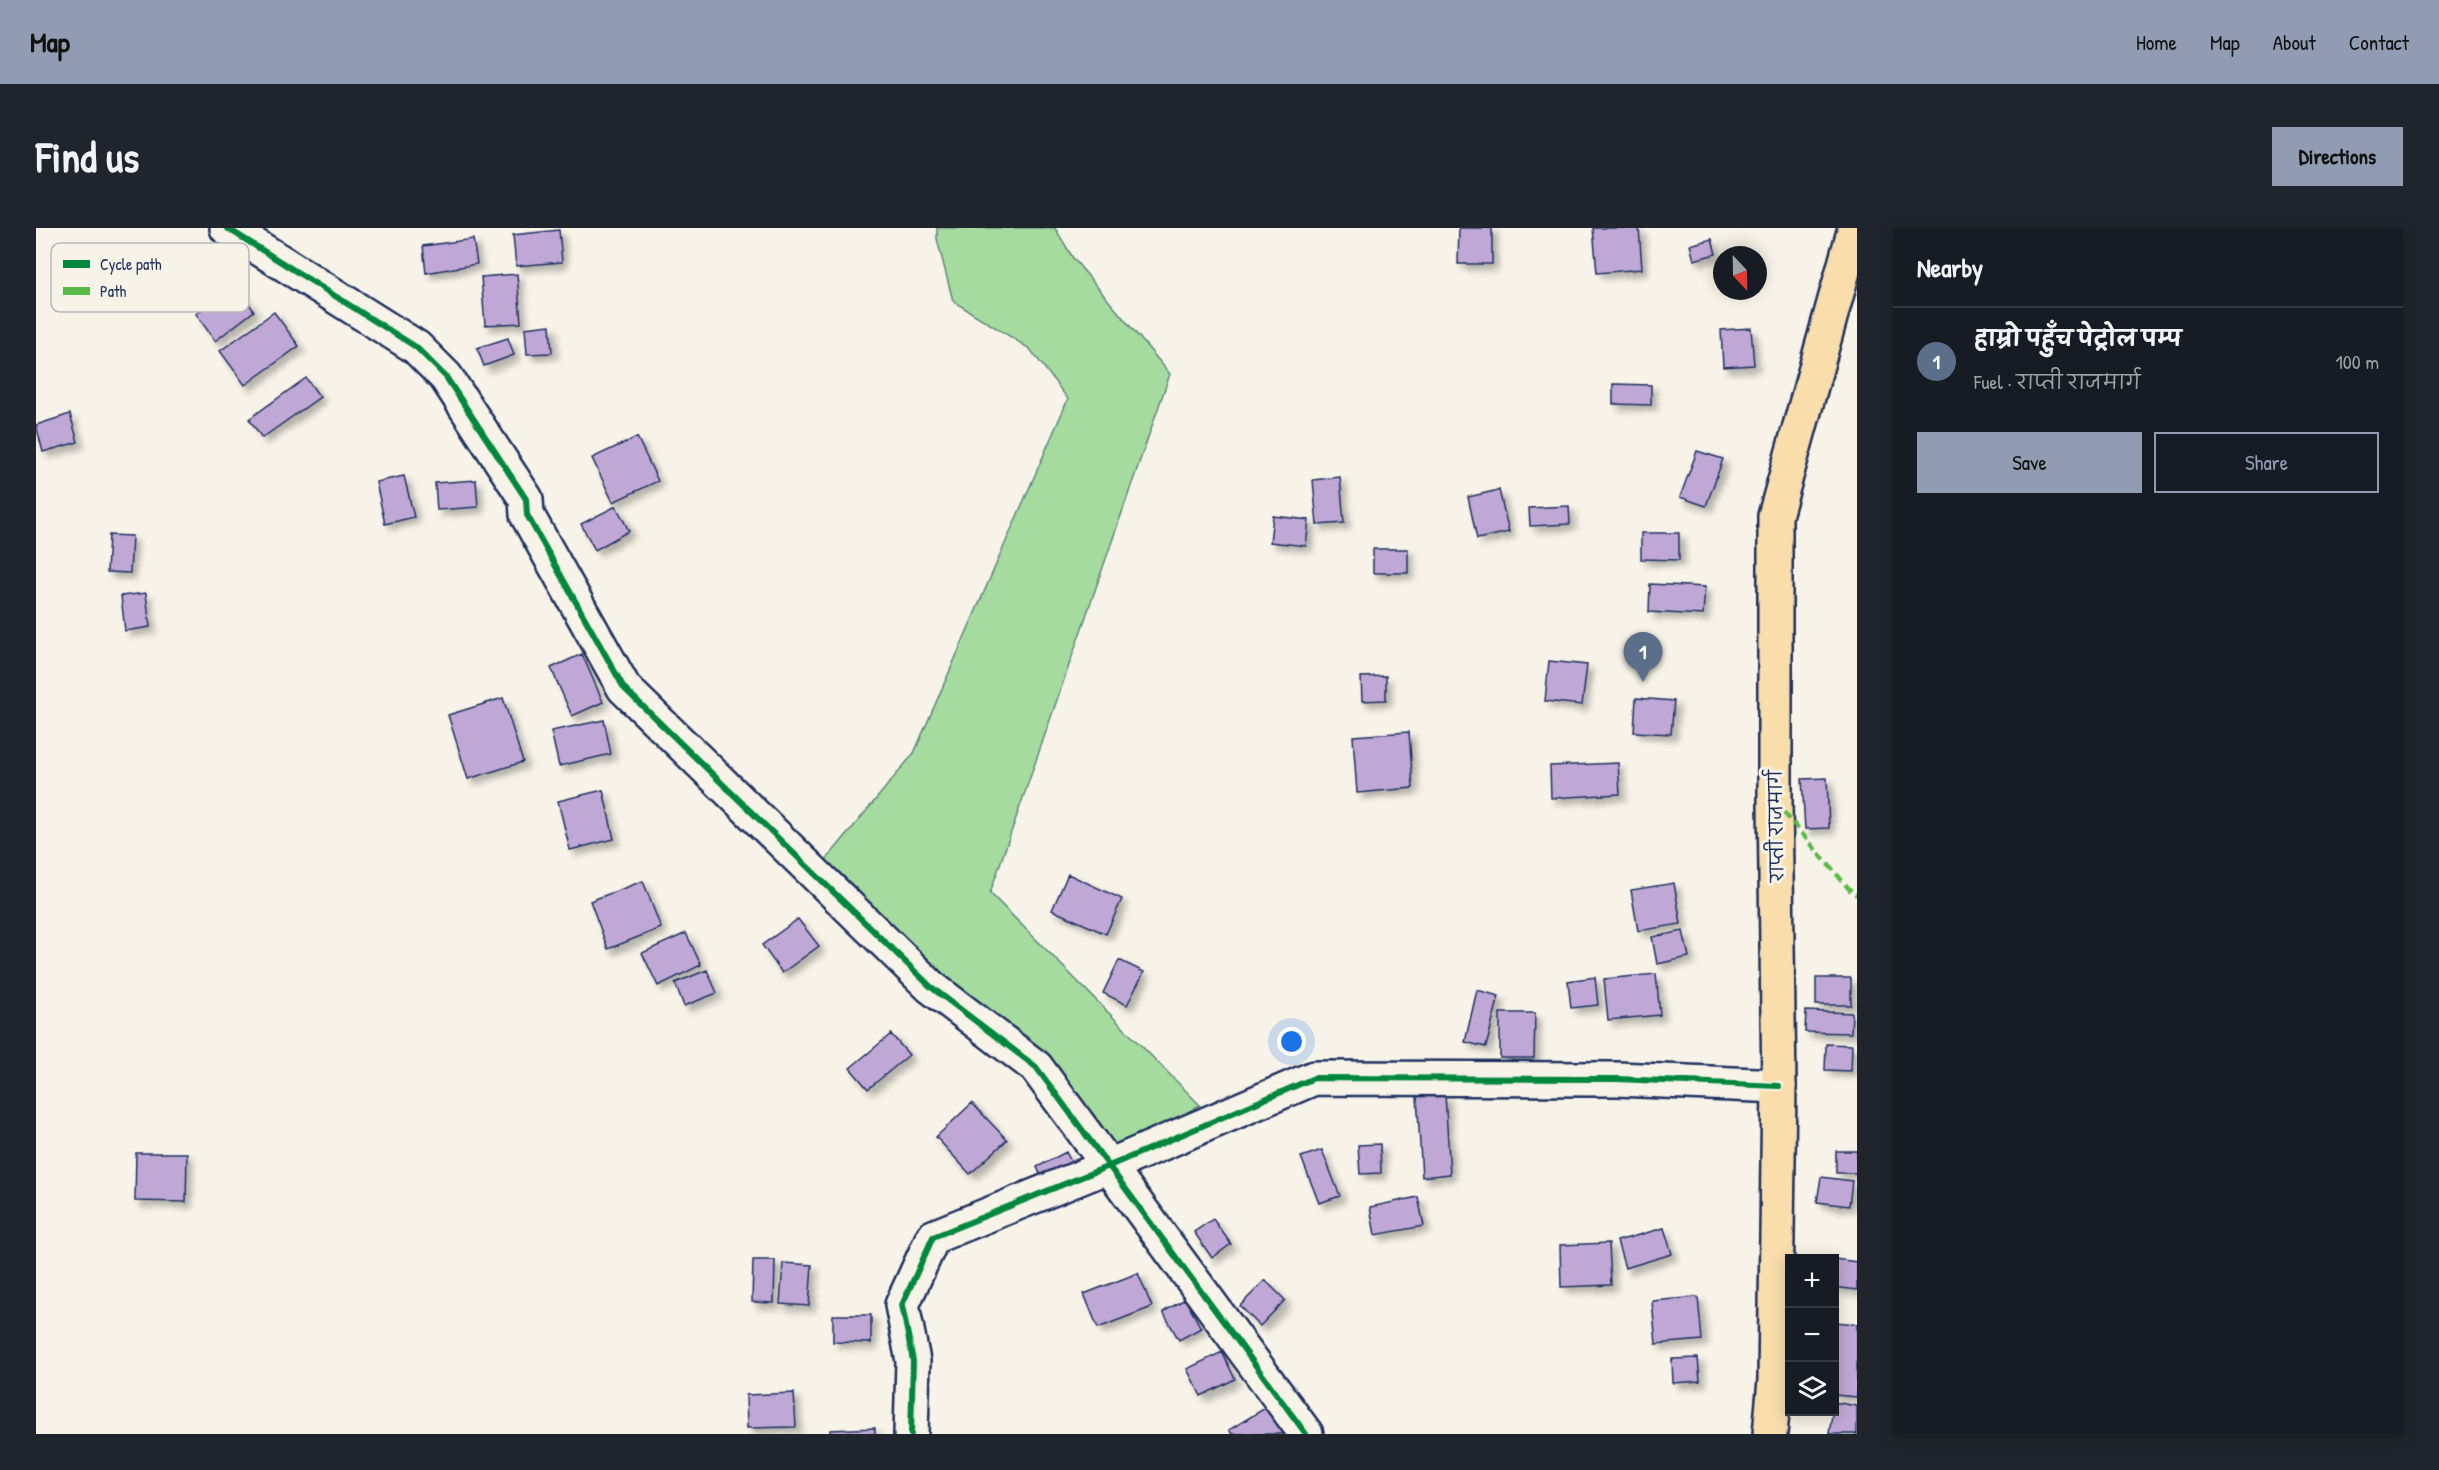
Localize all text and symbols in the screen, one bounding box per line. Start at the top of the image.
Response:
text: Map [30,23,70,61]
text: Home [2136,28,2177,57]
text: Map [2210,28,2240,57]
text: About [2273,28,2316,57]
text: Contact [2349,28,2409,57]
button: Directions [2272,127,2403,186]
text: Find us [36,128,139,185]
legend [51,243,249,312]
north arrow [1713,246,1767,300]
text: Nearby [1917,250,1983,285]
text: Cycle path [100,253,162,275]
text: Path [100,280,126,302]
text: हाम्रो पहुँच पेट्रोल पम्प [1974,323,2182,353]
text: 1 [1933,348,1940,375]
text: 100 m [2336,348,2379,375]
text: Fuel · राप्ती राजमार्ग [1974,368,2141,395]
button: Save [1917,432,2142,493]
button: Share [2154,432,2379,493]
pin: 1 [1624,632,1662,682]
street label: राप्ती राजमार्ग [1761,768,1789,883]
your location [1277,1027,1306,1056]
map controls [1785,1254,1839,1416]
button: + [1785,1254,1839,1308]
button: − [1785,1308,1839,1362]
button: layers [1785,1362,1839,1416]

